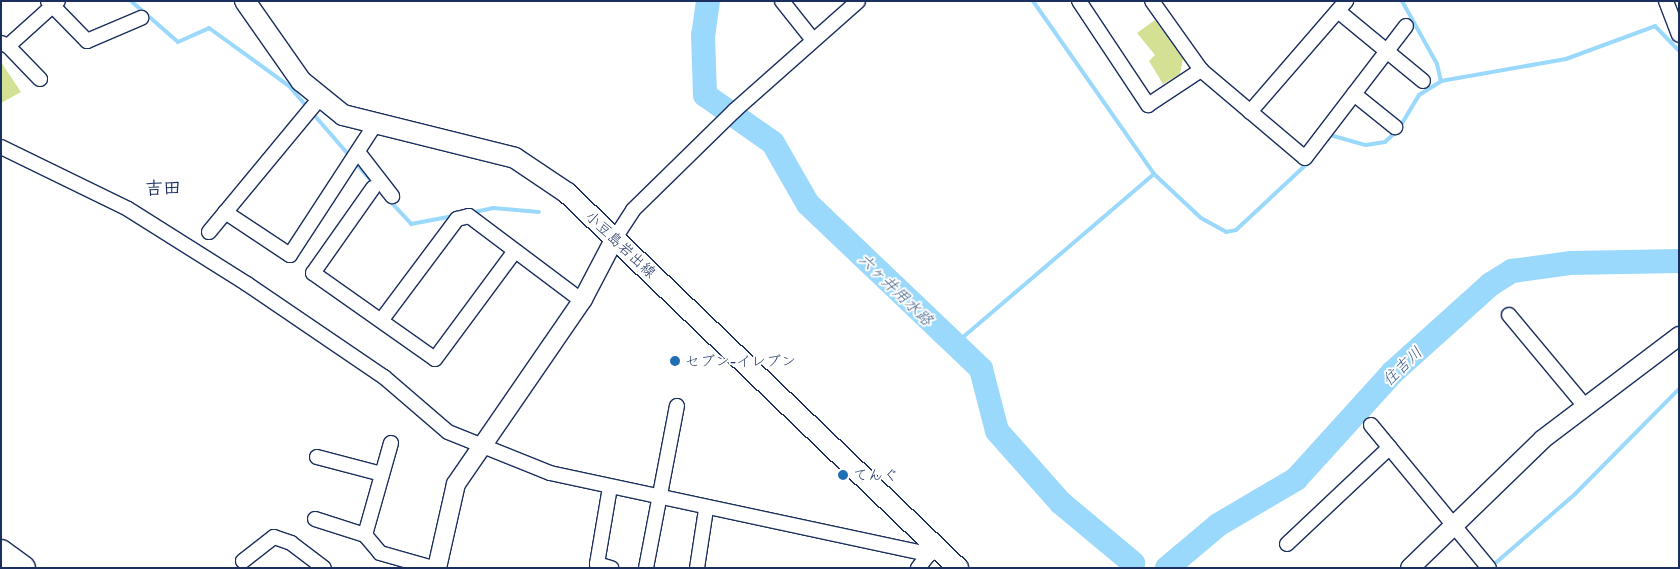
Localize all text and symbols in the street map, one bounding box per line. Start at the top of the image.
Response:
district label: 吉田 [145,177,181,199]
street label: 小豆島岩出線 [582,207,660,281]
water label: 六ヶ井用水路 [855,249,937,329]
water label: 住吉川 [1378,342,1426,390]
place label: セブン-イレブン [685,352,796,370]
marker: セブン-イレブン [669,355,681,367]
place label: てんぐ [853,466,898,484]
marker: てんぐ [837,469,849,481]

